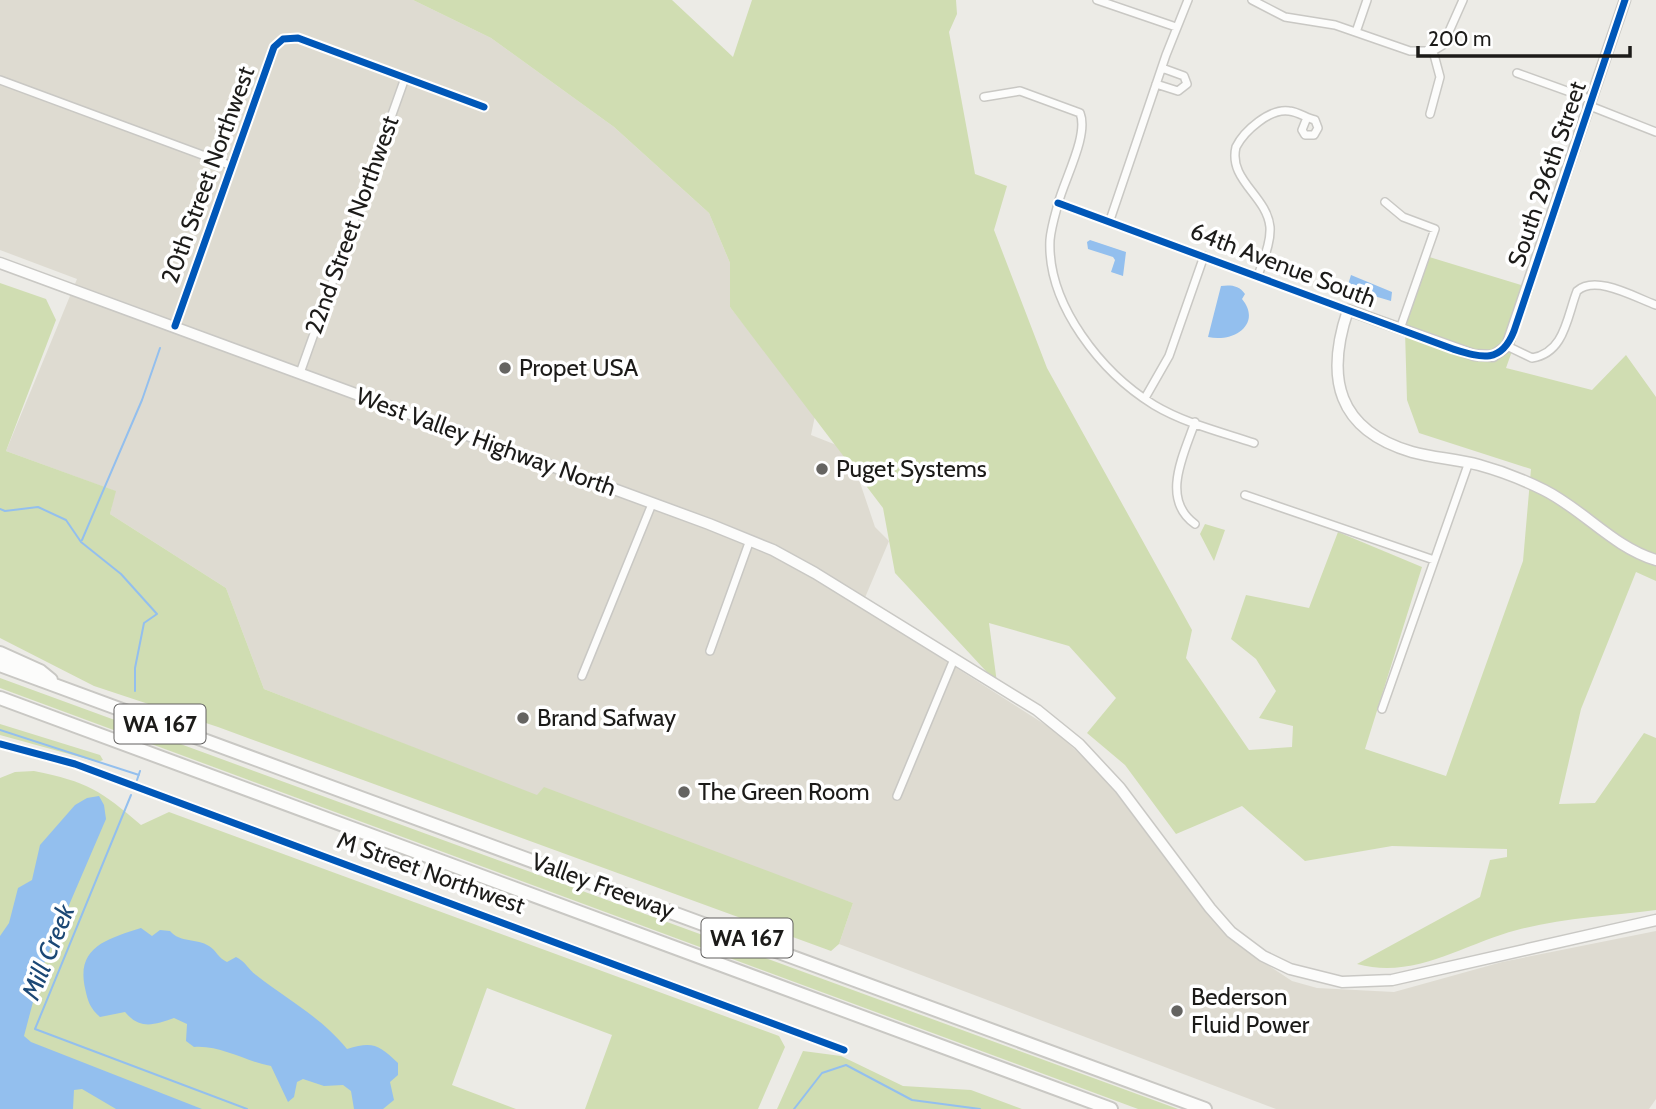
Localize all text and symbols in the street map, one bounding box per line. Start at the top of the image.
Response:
scale bar [1418,14,1630,58]
text: 200 m [1428,26,1491,51]
street label: 20th Street Northwest [155,62,260,287]
street label: South 296th Street [1501,77,1592,270]
street label: 22nd Street Northwest [299,112,405,338]
street label: 64th Avenue South [1186,216,1380,313]
place label: Propet USA [519,353,639,382]
marker: Propet USA [497,360,513,376]
street label: West Valley Highway North [352,381,620,502]
place label: Puget Systems [836,454,987,483]
marker: Puget Systems [814,461,830,477]
place label: Brand Safway [537,703,676,732]
road number: WA 167 [114,704,206,744]
marker: Brand Safway [515,710,531,726]
place label: The Green Room [698,777,869,806]
marker: The Green Room [676,784,692,800]
street label: M Street Northwest [333,825,529,920]
street label: Valley Freeway [528,846,679,925]
water label: Mill Creek [14,899,82,1005]
road number: WA 167 [702,918,792,958]
place label: Bederson Fluid Power [1191,982,1310,1039]
marker: Bederson Fluid Power [1169,1003,1185,1019]

